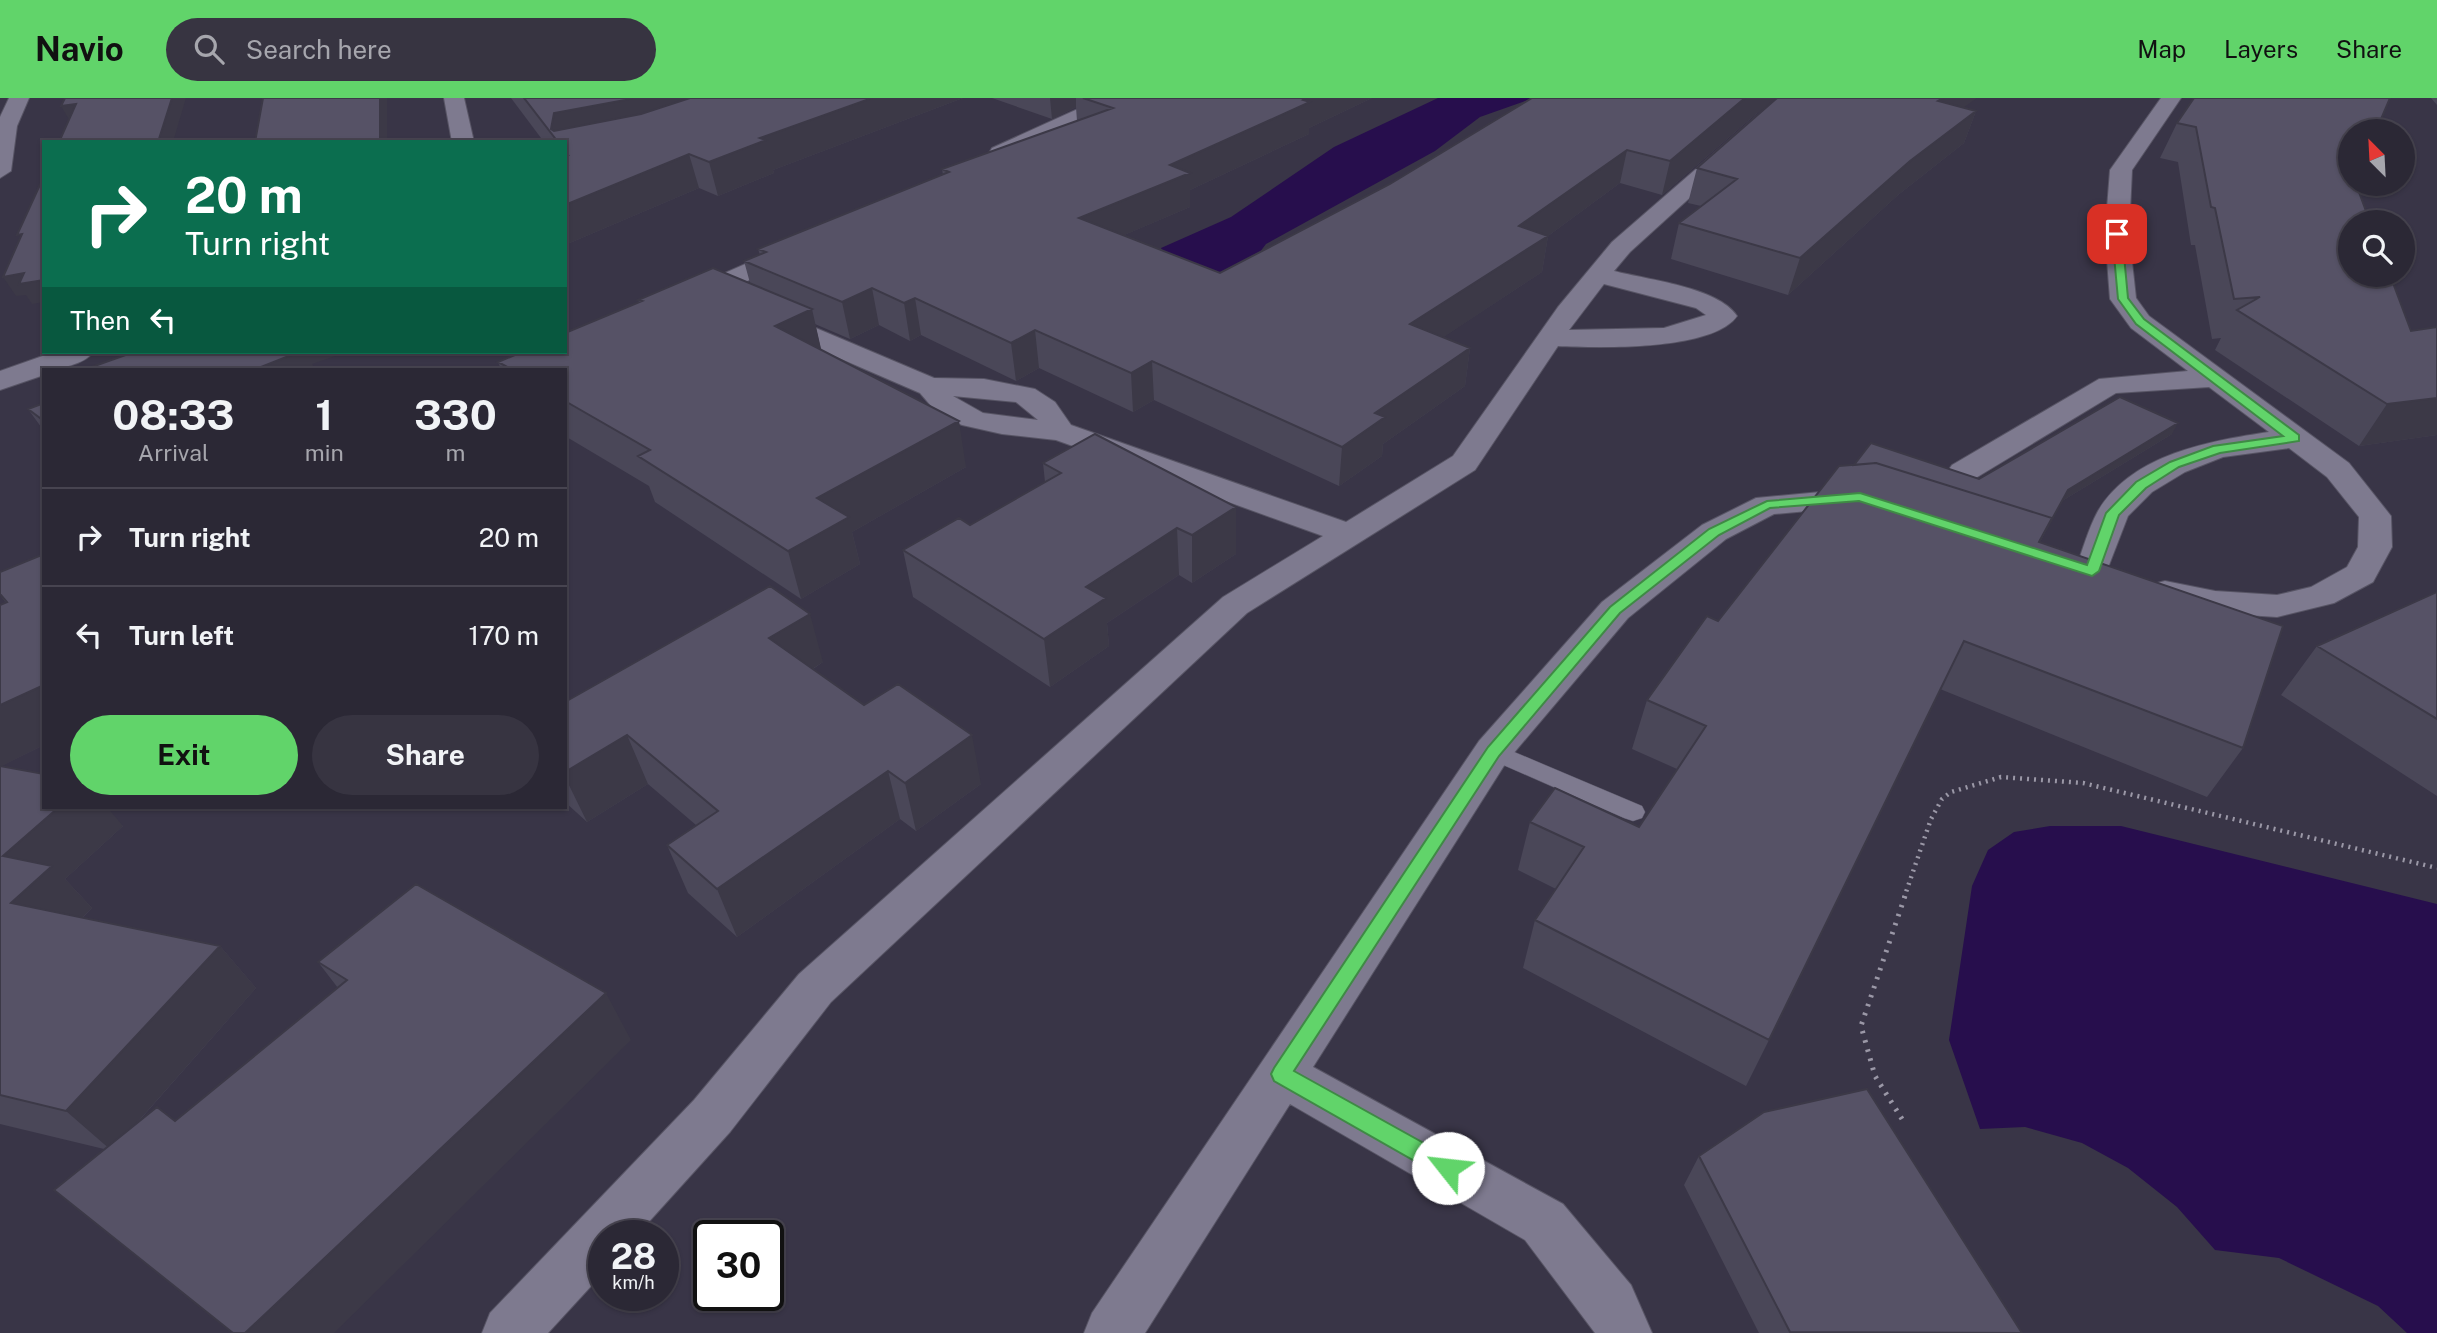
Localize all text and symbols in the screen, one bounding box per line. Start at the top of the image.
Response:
search box [166,18,656,81]
text: Navio [35,30,124,68]
icon: search [190,30,228,68]
text: Search here [246,34,392,65]
text: Map [2137,35,2186,63]
text: Layers [2224,35,2298,63]
text: Share [2336,35,2402,63]
north arrow [2338,119,2415,196]
map controls [2338,119,2415,287]
text: 20 m [185,166,303,224]
icon: right [70,168,161,259]
pin [2087,204,2147,264]
button: search [2338,210,2415,287]
icon: arrive [2098,215,2136,253]
text: Turn right [185,225,330,262]
icon: left [144,301,182,339]
text: Then [70,305,130,336]
text: 08:33 [112,390,234,439]
text: 1 [315,390,333,439]
text: 330 [414,390,497,439]
text: Arrival [138,439,209,466]
text: min [305,439,344,466]
text: m [445,439,465,466]
icon: right [70,518,108,556]
text: Turn right [129,522,251,553]
text: 20 m [479,522,539,553]
icon: left [70,616,108,654]
text: Turn left [129,620,234,651]
text: 170 m [469,620,539,651]
button: Exit [70,715,298,795]
button: Share [312,715,539,795]
position arrow [1411,1131,1485,1205]
speed limit sign: 30 [693,1220,784,1311]
text: 28 [611,1236,656,1277]
text: km/h [612,1272,655,1293]

